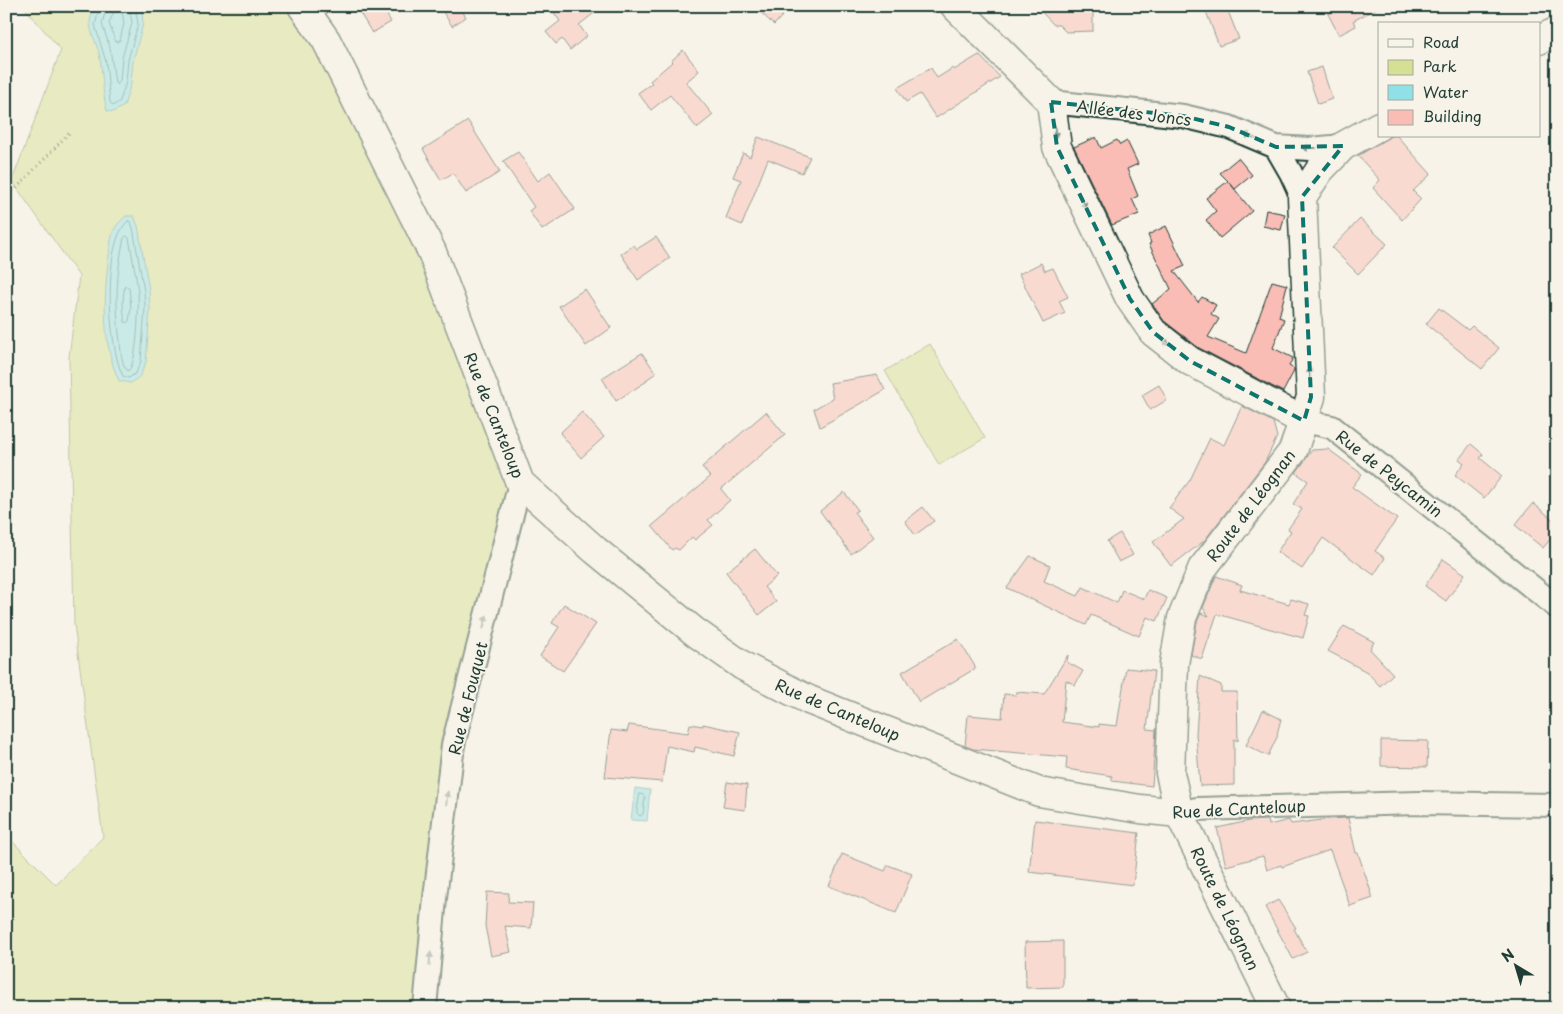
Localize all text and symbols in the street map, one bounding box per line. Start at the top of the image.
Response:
legend [1378,22,1540,138]
text: Road [1423,30,1459,53]
text: Park [1423,54,1457,77]
text: Water [1423,80,1468,103]
street label: Allée des Joncs [1075,93,1193,131]
text: Building [1423,104,1482,127]
one-way arrow [1051,123,1059,139]
one-way arrow [1243,132,1257,140]
one-way arrow [1301,144,1317,152]
one-way arrow [1079,195,1087,209]
one-way arrow [1157,336,1171,346]
street label: Rue de Canteloup [459,348,531,482]
one-way arrow [1306,366,1314,382]
street label: Rue de Peycamin [1331,424,1449,522]
street label: Route de Léognan [1200,444,1300,566]
one-way arrow [481,615,489,630]
street label: Rue de Fouquet [441,638,493,757]
street label: Rue de Canteloup [772,672,904,746]
one-way arrow [443,789,451,805]
street label: Rue de Canteloup [1172,793,1306,823]
street label: Route de Léognan [1186,842,1266,974]
north arrow [1490,942,1540,992]
text: N [1497,944,1519,967]
one-way arrow [426,951,434,967]

